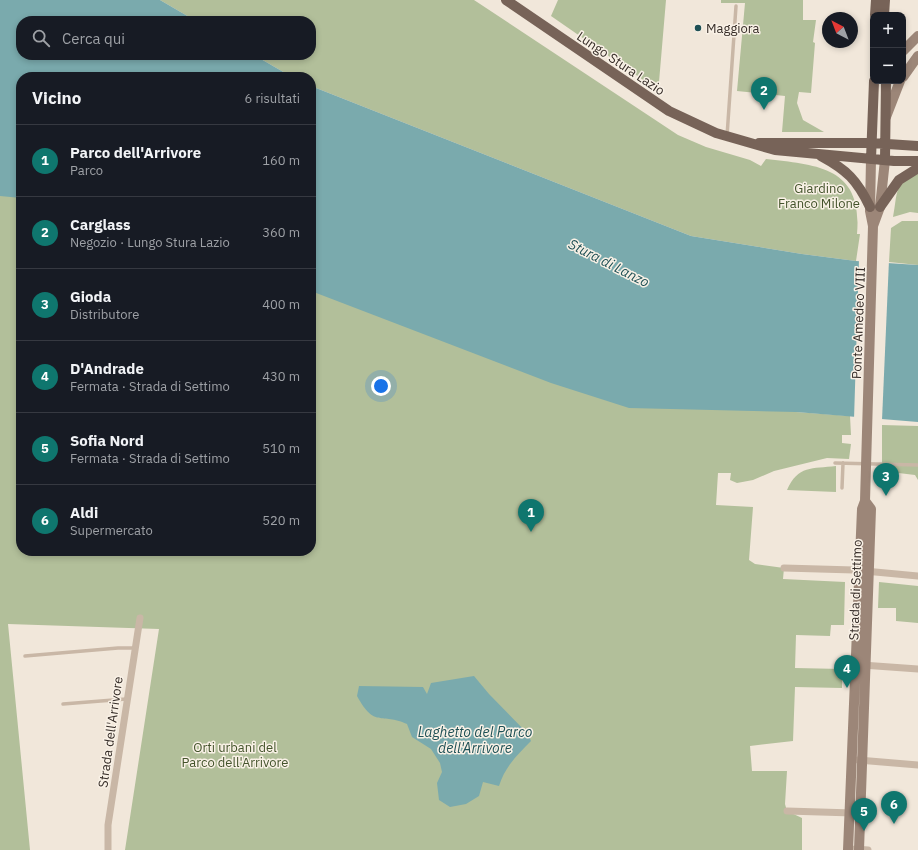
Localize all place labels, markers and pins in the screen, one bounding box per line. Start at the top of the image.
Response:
place label: Maggiora [706,20,760,37]
marker: Maggiora [693,23,703,33]
pin: 2 [751,77,777,110]
pin: 3 [873,463,899,496]
pin: 1 [518,499,544,532]
pin: 4 [834,655,860,688]
pin: 6 [881,791,907,824]
pin: 5 [851,798,877,831]

